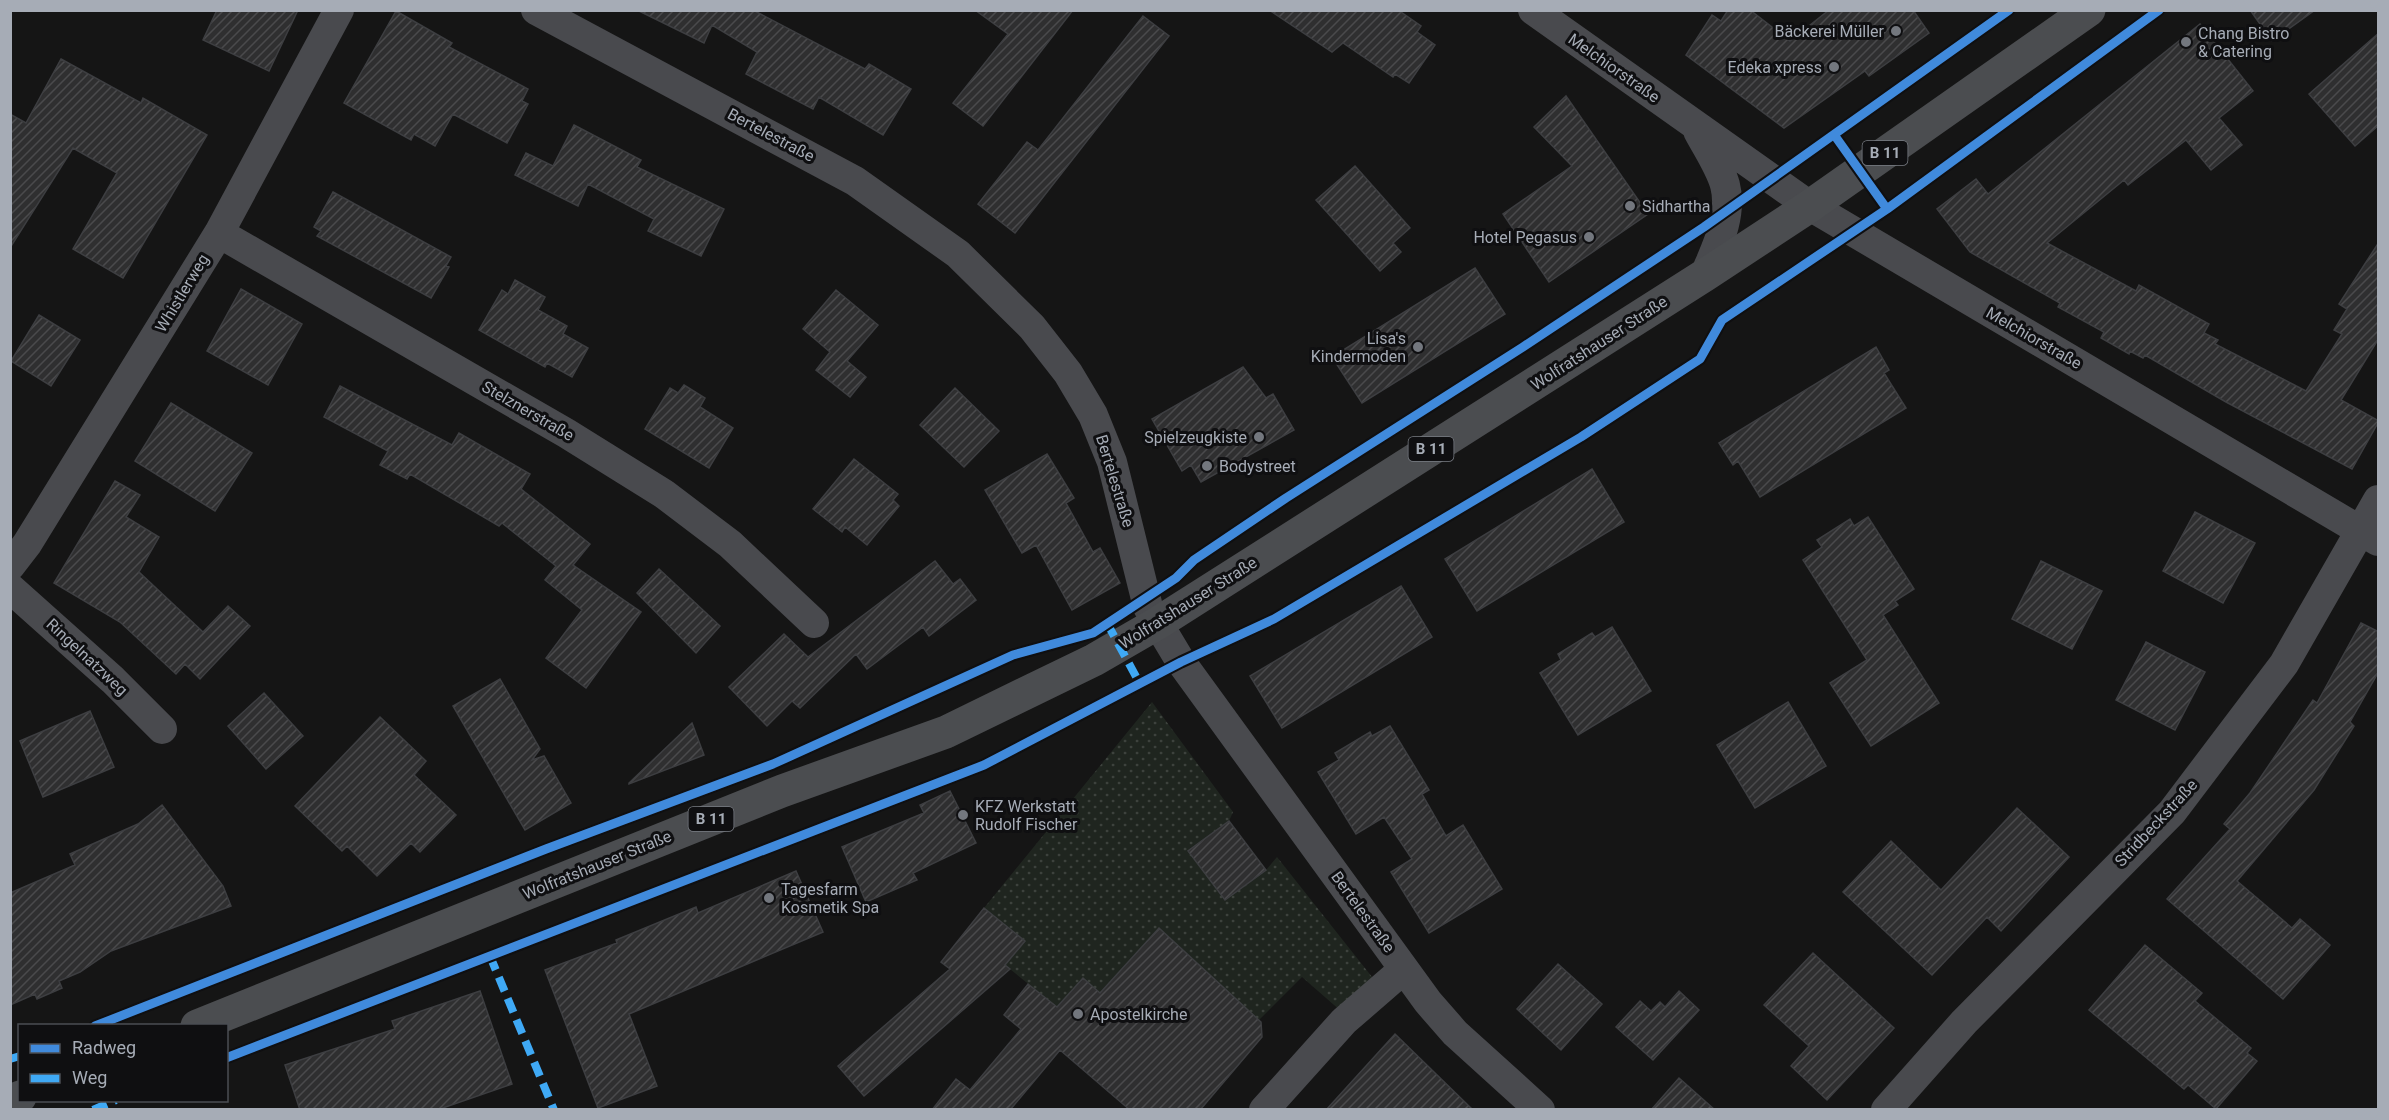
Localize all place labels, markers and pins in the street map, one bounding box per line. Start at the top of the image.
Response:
place label: Bäckerei Müller [1774,22,1885,41]
marker: Bäckerei Müller [1889,24,1903,38]
place label: Chang Bistro & Catering [2198,24,2289,61]
marker: Chang Bistro & Catering [2179,35,2193,49]
place label: Edeka xpress [1728,58,1822,77]
marker: Edeka xpress [1827,60,1841,74]
place label: Sidhartha [1642,197,1711,216]
marker: Sidhartha [1623,199,1637,213]
place label: Hotel Pegasus [1473,228,1577,247]
marker: Hotel Pegasus [1582,230,1596,244]
place label: Lisa's Kindermoden [1311,329,1406,366]
marker: Lisa's Kindermoden [1411,340,1425,354]
place label: Spielzeugkiste [1144,428,1247,447]
marker: Spielzeugkiste [1252,430,1266,444]
place label: Bodystreet [1219,457,1296,476]
marker: Bodystreet [1200,459,1214,473]
place label: KFZ Werkstatt Rudolf Fischer [975,797,1078,834]
marker: KFZ Werkstatt Rudolf Fischer [956,808,970,822]
place label: Tagesfarm Kosmetik Spa [781,880,879,917]
marker: Tagesfarm Kosmetik Spa [762,891,776,905]
place label: Apostelkirche [1090,1005,1187,1024]
marker: Apostelkirche [1071,1007,1085,1021]

